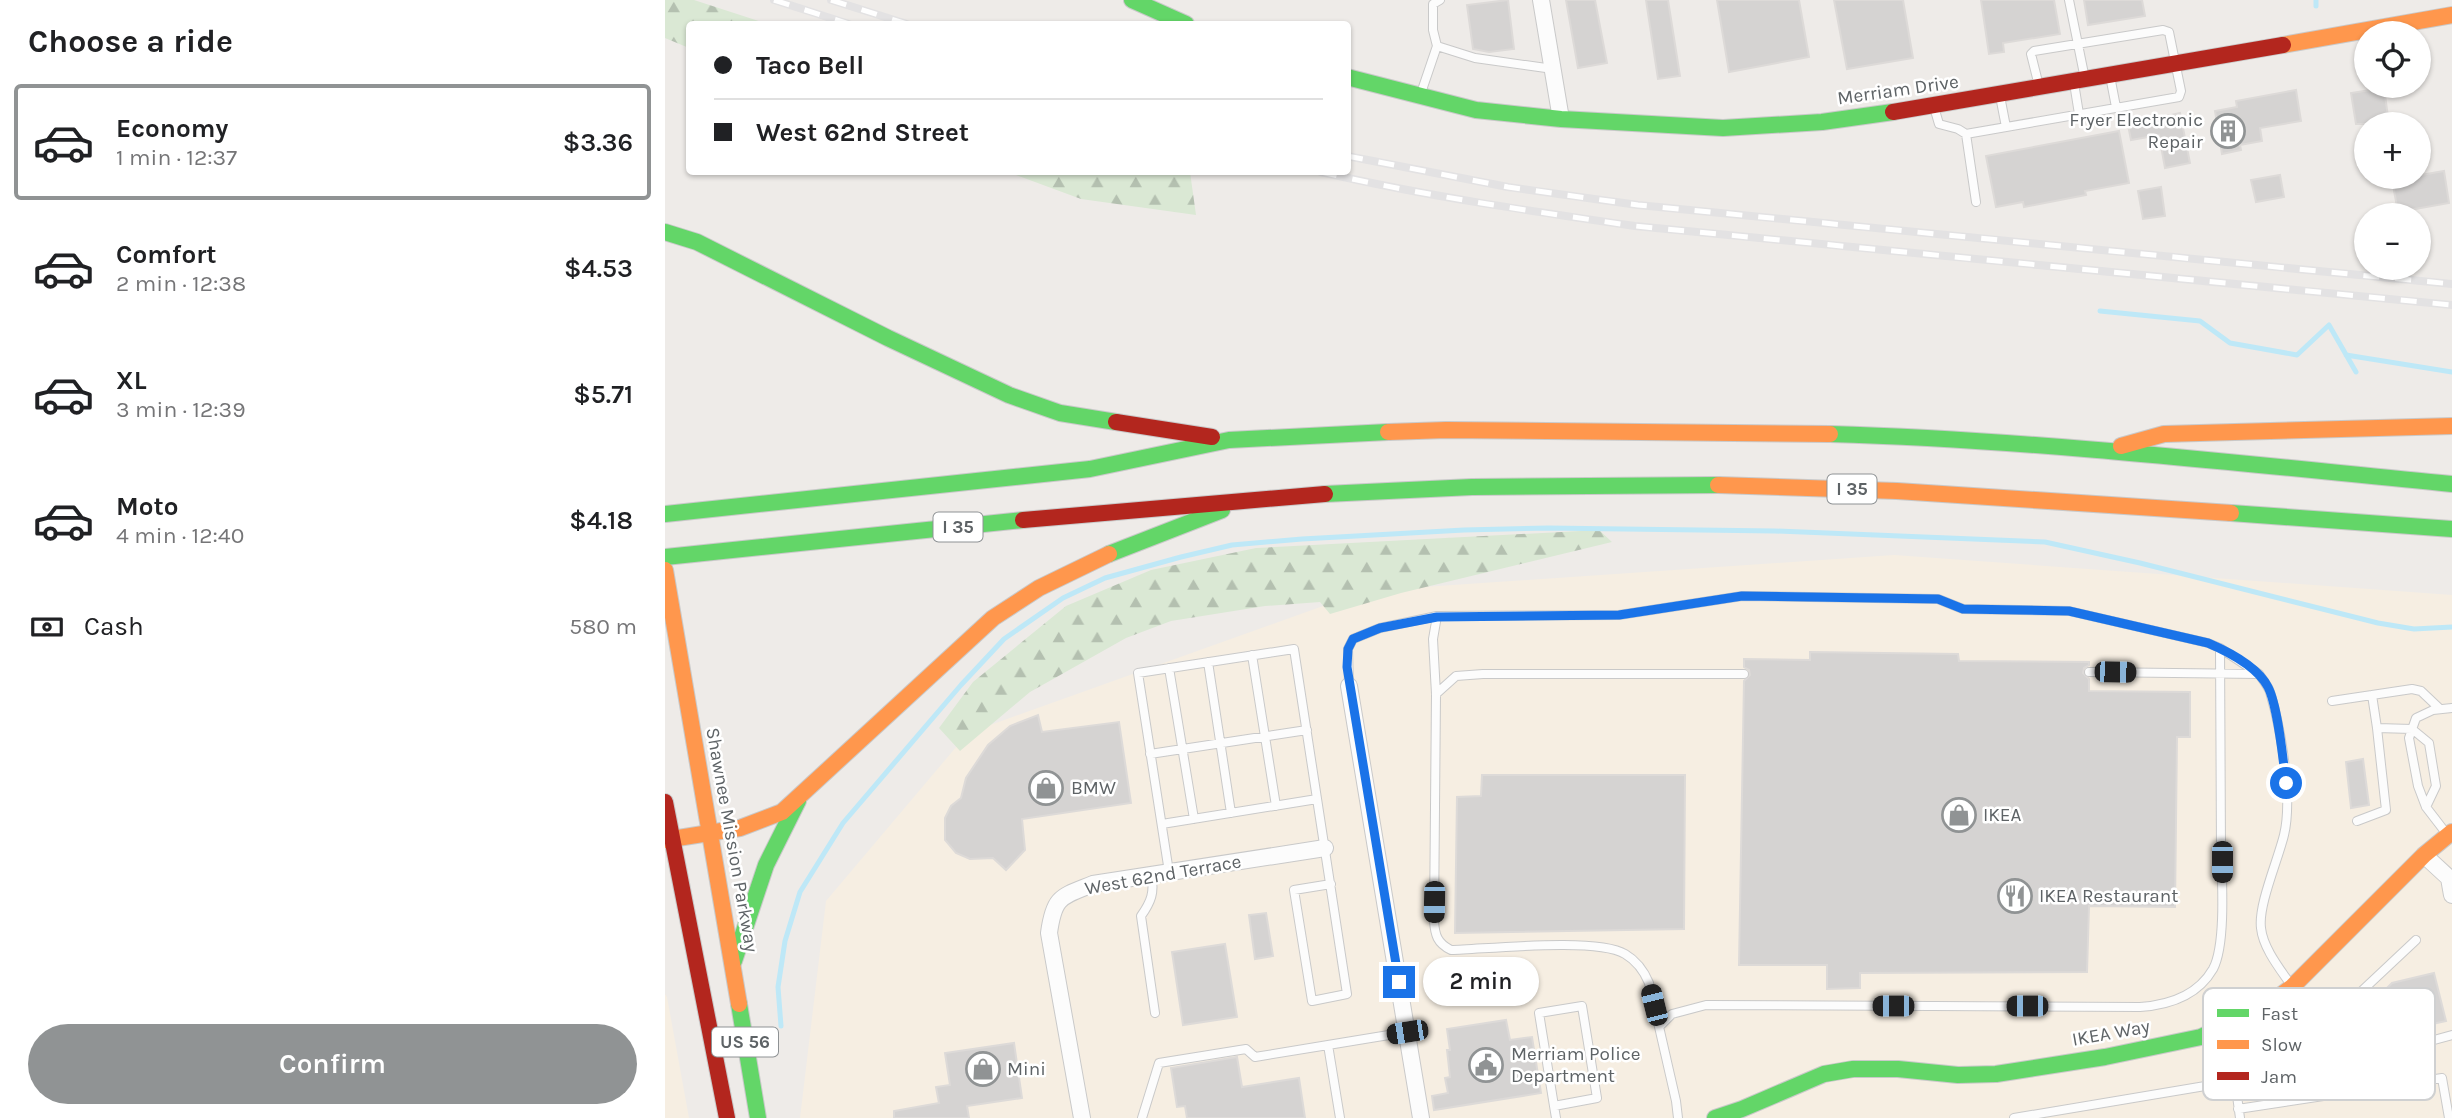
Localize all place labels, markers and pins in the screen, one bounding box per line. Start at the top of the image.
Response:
place label: Fryer Electronic Repair [2069,109,2203,153]
building icon: Fryer Electronic Repair [2209,112,2247,150]
shop icon: BMW [1027,769,1065,807]
place label: BMW [1071,777,1116,799]
shop icon: IKEA [1940,796,1978,834]
place label: IKEA [1983,804,2022,826]
restaurant icon: IKEA Restaurant [1996,877,2034,915]
place label: IKEA Restaurant [2039,885,2178,907]
place label: Merriam Police Department [1511,1043,1640,1087]
public building icon: Merriam Police Department [1467,1046,1505,1084]
shop icon: Mini [964,1050,1002,1088]
place label: Mini [1007,1058,1046,1080]

